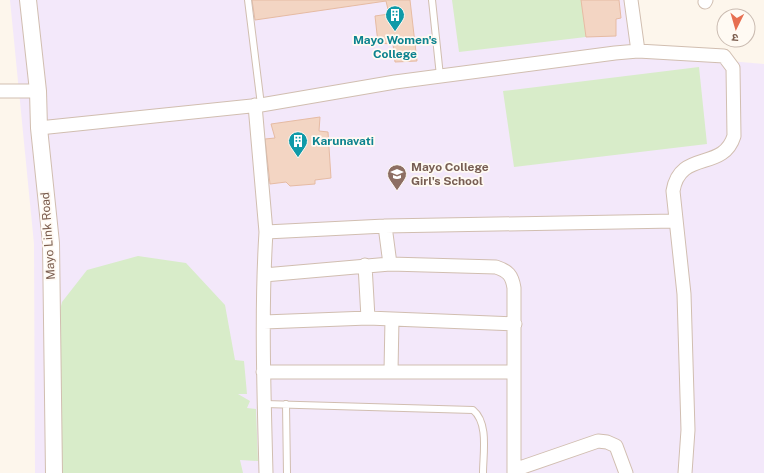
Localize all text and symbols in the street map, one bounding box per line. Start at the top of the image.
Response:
building icon: Mayo Women's College [384,4,406,32]
north arrow [716,8,756,48]
text: उ [731,32,739,44]
place label: Mayo Women's College [353,33,437,61]
building icon: Karunavati [287,130,309,158]
place label: Karunavati [312,134,374,148]
place label: Mayo College Girl's School [411,160,489,188]
school or university icon: Mayo College Girl's School [386,163,408,191]
street label: Mayo Link Road [38,192,58,280]

